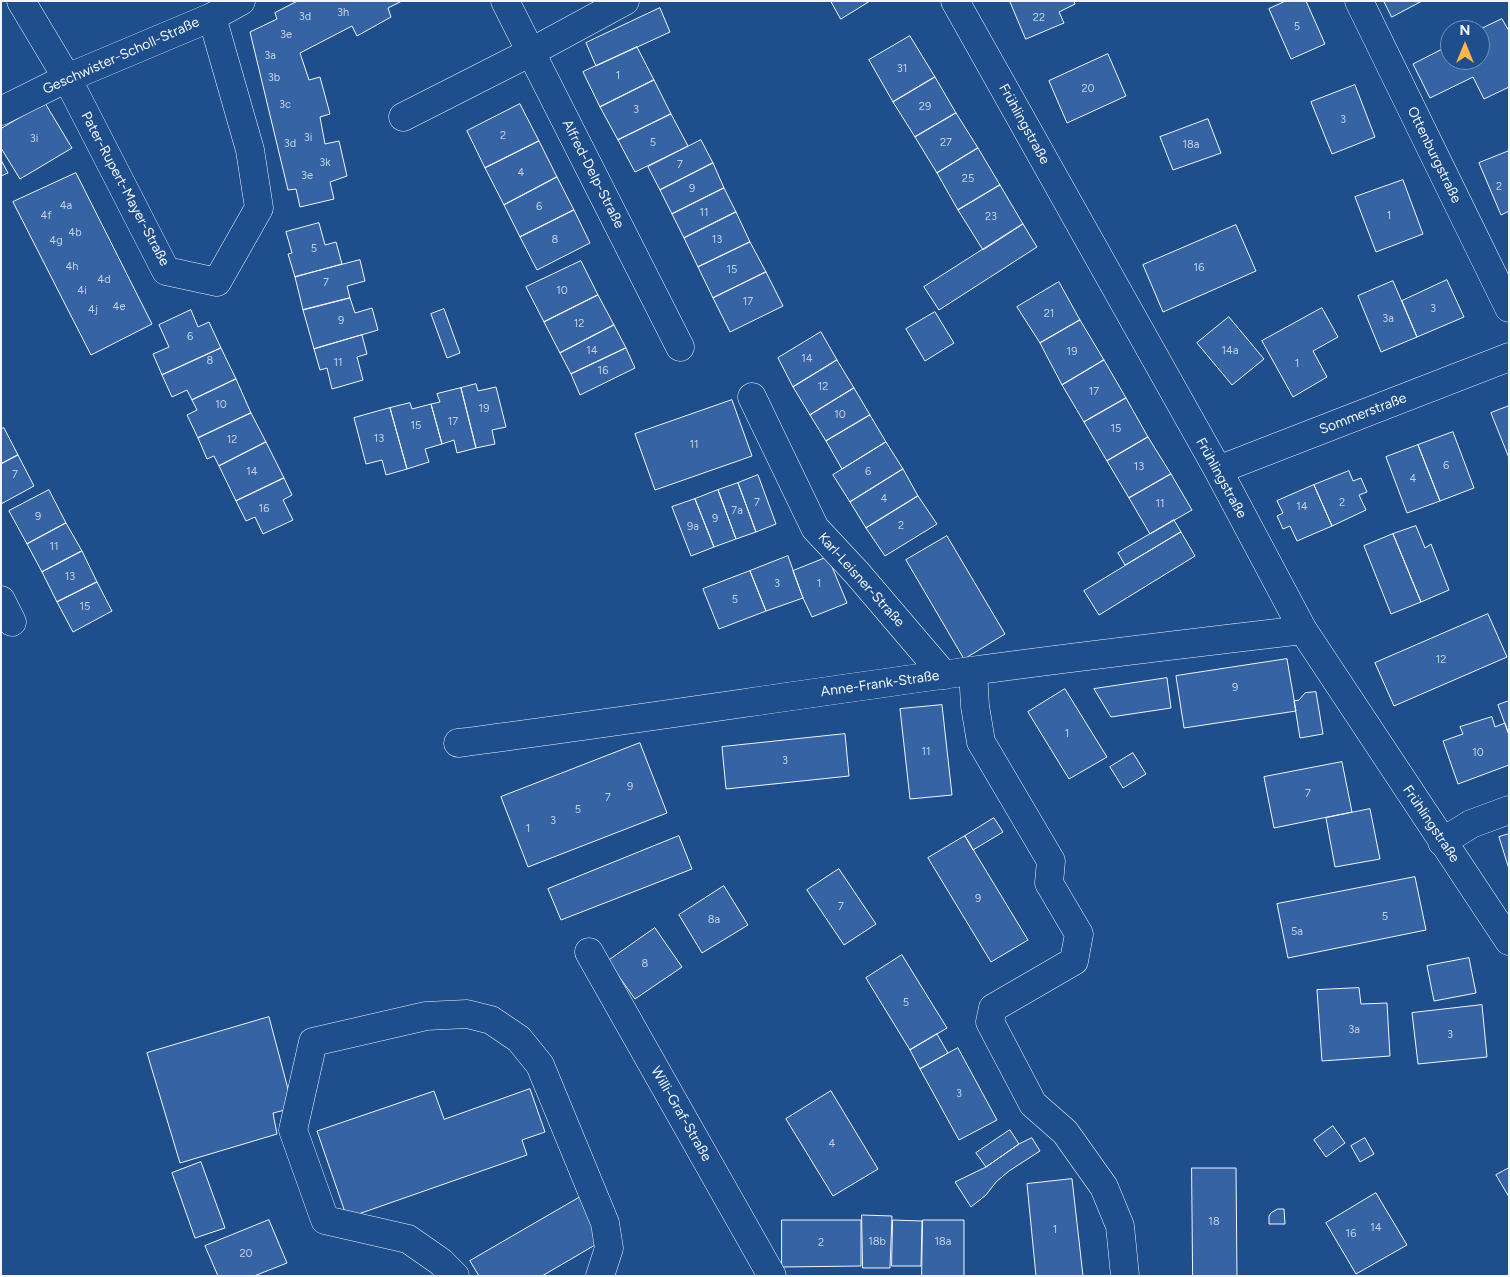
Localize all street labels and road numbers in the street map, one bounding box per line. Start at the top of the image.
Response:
street label: Geschwister-Scholl-Straße [40,14,202,98]
street label: Frühlingstraße [995,81,1053,167]
street label: Ottenburgstraße [1403,104,1465,206]
street label: Pater-Rupert-Mayer-Straße [77,109,173,269]
street label: Alfred-Delp-Straße [558,117,628,231]
street label: Sommerstraße [1317,390,1409,438]
street label: Frühlingstraße [1192,435,1250,521]
street label: Karl-Leisner-Straße [814,529,908,631]
street label: Anne-Frank-Straße [820,667,940,701]
street label: Frühlingstraße [1399,782,1463,866]
street label: Willi-Graf-Straße [647,1064,715,1164]

